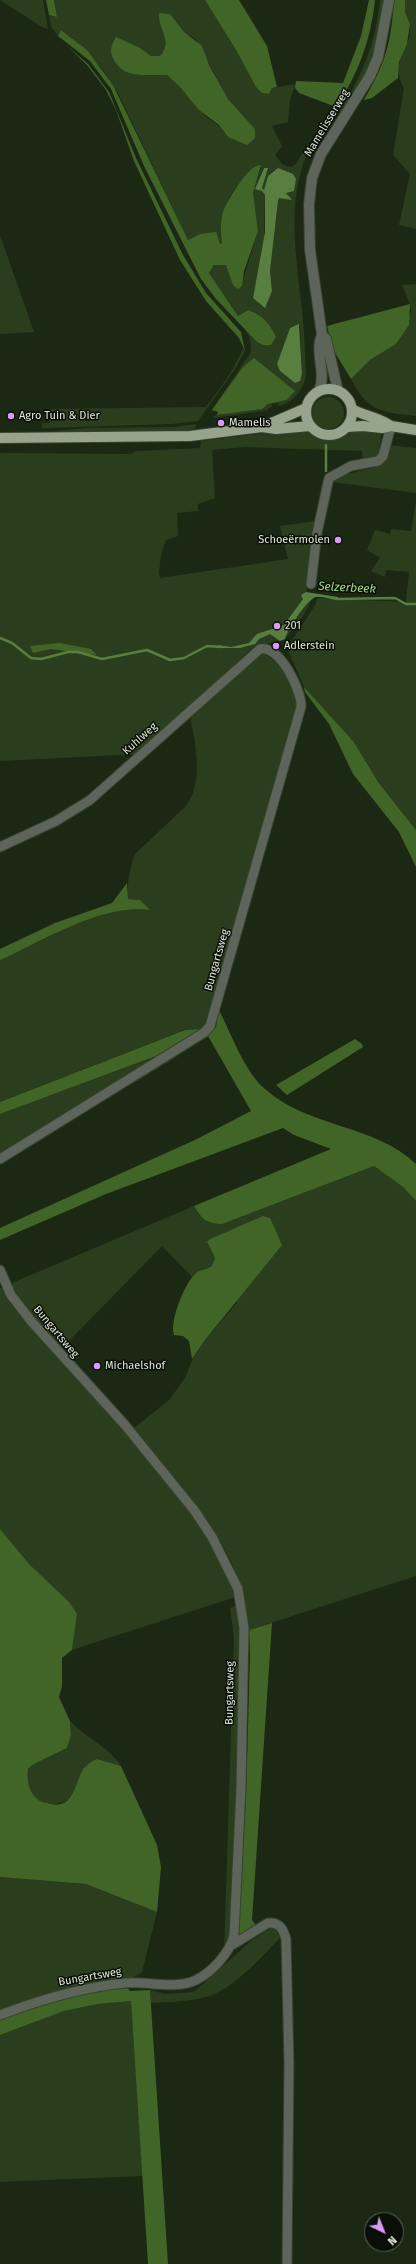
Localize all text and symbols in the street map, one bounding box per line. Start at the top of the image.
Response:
street label: Mamelisserweg [302,87,352,159]
place label: Agro Tuin & Dier [19,409,100,423]
marker: Agro Tuin & Dier [6,411,16,421]
place label: Mamelis [229,416,270,430]
marker: Mamelis [216,418,226,428]
place label: Schoeërmolen [258,533,330,547]
marker: Schoeërmolen [333,535,343,545]
water label: Selzerbeek [318,579,376,597]
place label: 201 [285,619,301,633]
marker: 201 [272,621,282,631]
place label: Adlerstein [284,639,335,653]
marker: Adlerstein [271,641,281,651]
street label: Kuhlweg [120,720,160,758]
street label: Bungartsweg [202,927,232,993]
street label: Bungartsweg [30,1303,82,1361]
place label: Michaelshof [105,1359,165,1373]
marker: Michaelshof [92,1361,102,1371]
street label: Bungartsweg [223,1661,237,1725]
street label: Bungartsweg [57,1965,123,1989]
north arrow [364,2212,404,2252]
text: N [385,2233,399,2248]

